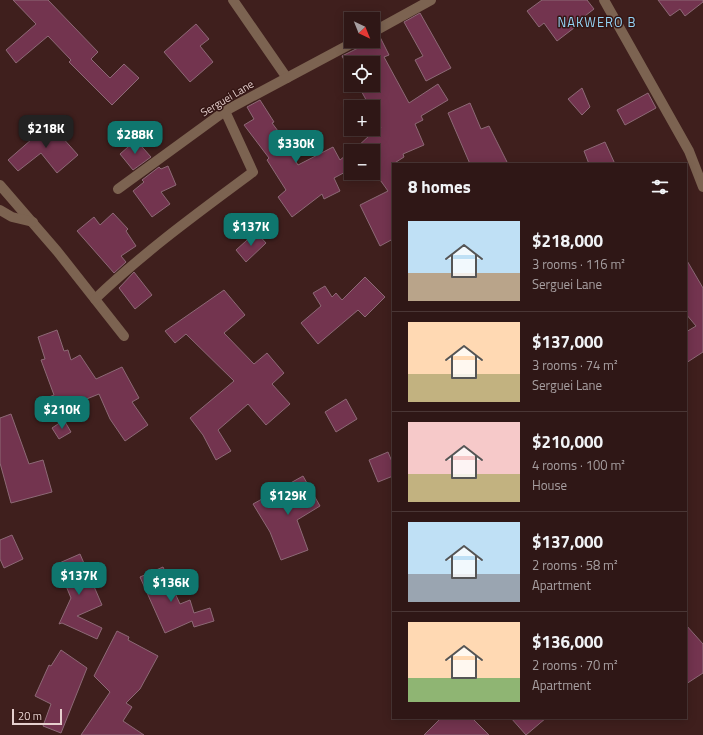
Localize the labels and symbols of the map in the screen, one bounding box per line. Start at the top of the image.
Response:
north arrow [344,12,380,48]
district label: NAKWERO B [557,12,637,32]
street label: Serguei Lane [197,76,257,120]
pin: $218K [18,115,74,149]
pin: $288K [107,121,163,155]
pin: $330K [268,130,324,164]
pin: $137K [223,213,279,247]
pin: $210K [34,396,90,430]
pin: $129K [260,482,316,516]
pin: $137K [51,562,107,596]
pin: $136K [143,569,199,603]
scale bar [12,707,62,726]

